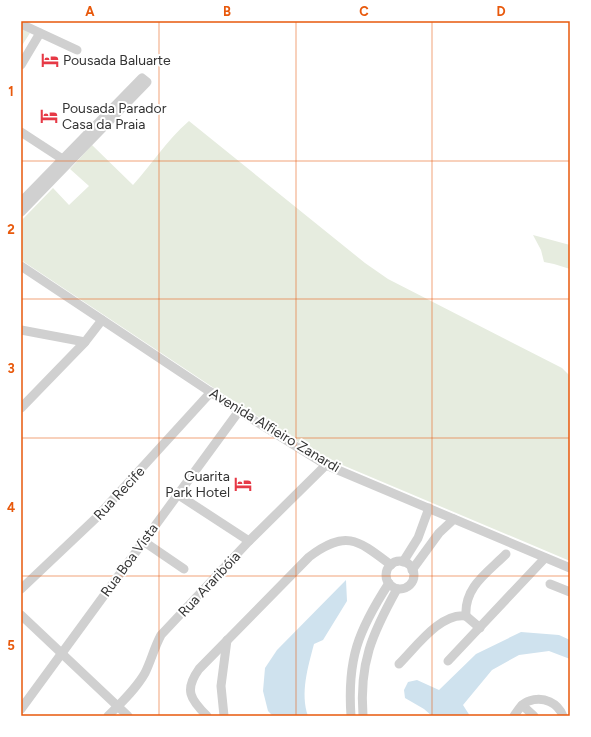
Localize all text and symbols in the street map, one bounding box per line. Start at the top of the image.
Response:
text: A [85,4,95,19]
text: B [223,4,231,19]
text: C [359,4,369,19]
text: D [496,4,506,19]
hotel icon: Pousada Baluarte [40,50,60,70]
place label: Pousada Baluarte [63,52,171,69]
text: 1 [8,84,14,99]
place label: Pousada Parador Casa da Praia [62,100,167,133]
hotel icon: Pousada Parador Casa da Praia [39,106,59,126]
text: 2 [7,222,15,237]
text: 3 [7,361,15,376]
street label: Avenida Alfieiro Zanardi [206,385,343,476]
street label: Rua Recife [90,463,149,524]
place label: Guarita Park Hotel [165,468,230,501]
hotel icon: Guarita Park Hotel [233,474,253,494]
text: 4 [7,500,15,515]
street label: Rua Boa Vista [97,520,162,600]
street label: Rua Araribóia [175,548,244,621]
text: 5 [7,638,15,653]

